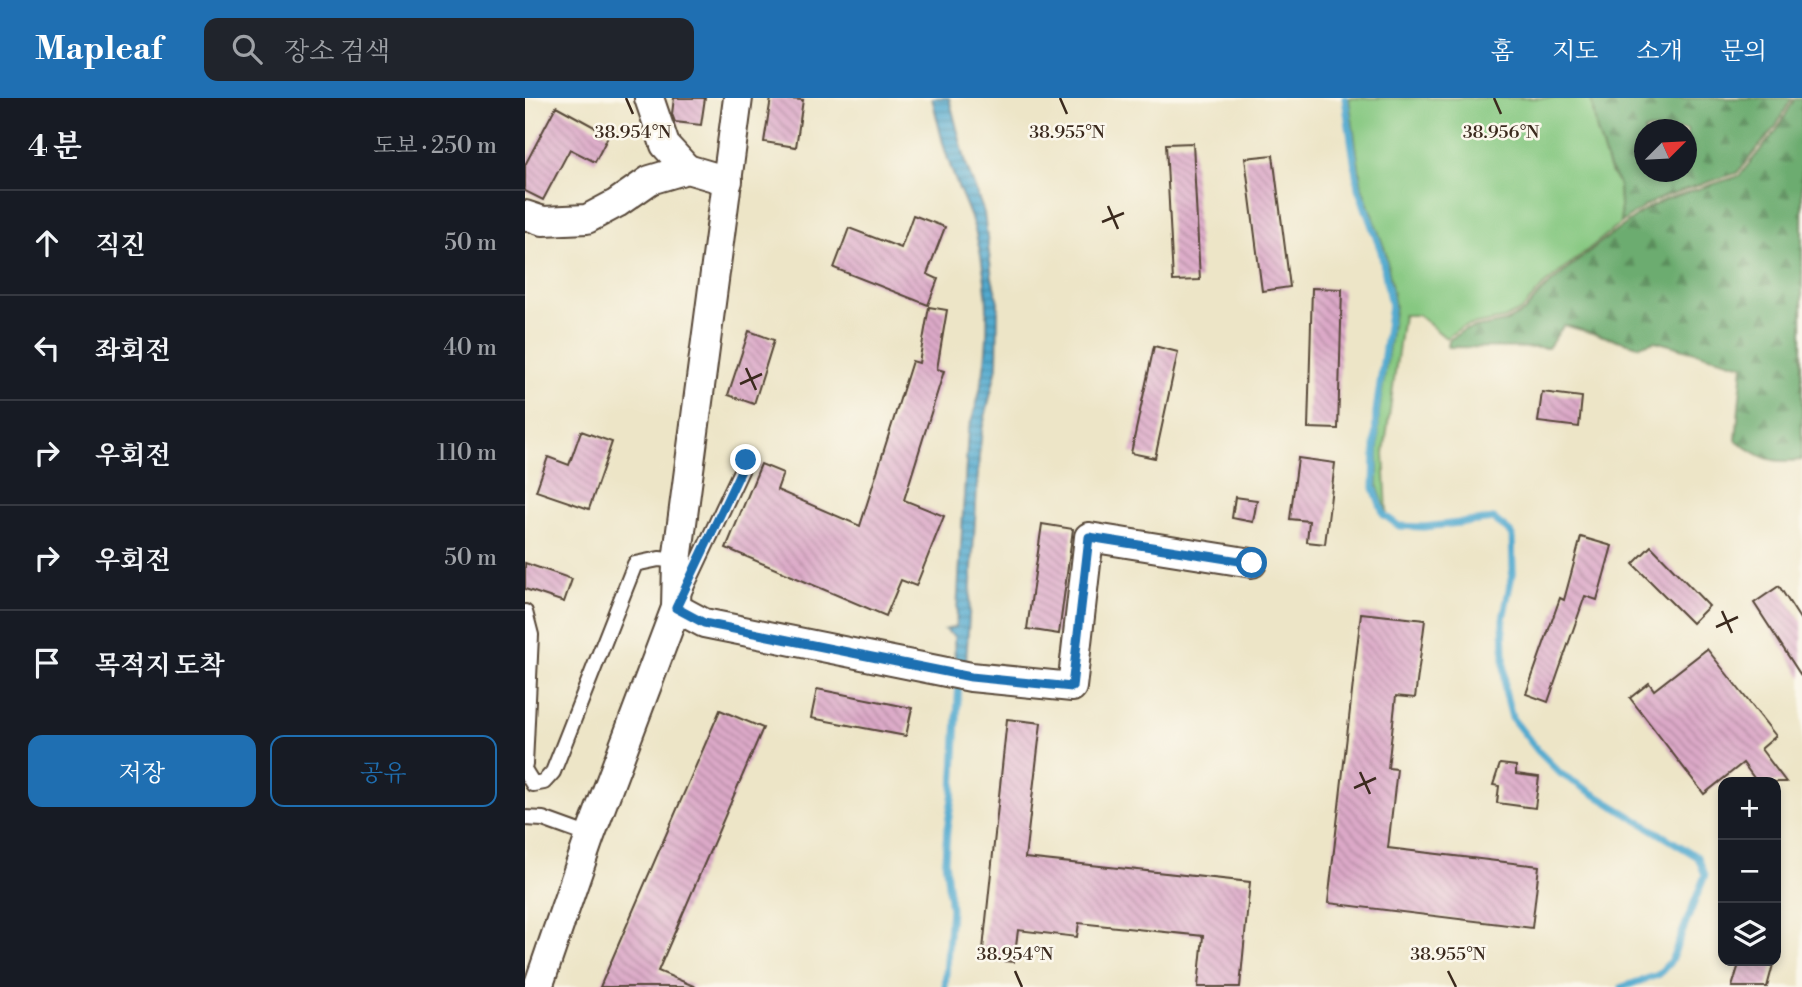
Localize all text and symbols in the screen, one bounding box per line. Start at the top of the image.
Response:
search box [204,18,694,81]
text: Mapleaf [35,29,162,70]
icon: search [228,30,266,68]
text: 장소 검색 [284,36,390,68]
text: 홈 [1491,37,1514,67]
text: 지도 [1552,37,1598,67]
text: 소개 [1636,37,1683,67]
text: 문의 [1721,37,1767,67]
north arrow [1634,119,1697,182]
text: 38.954°N [595,121,672,144]
text: 38.955°N [1029,121,1105,144]
text: 38.956°N [1463,121,1540,144]
text: 4 분 [28,128,82,166]
text: 도보 · 250 m [373,132,497,160]
icon: ahead [28,224,66,262]
text: 50 m [444,229,497,257]
text: 직진 [95,230,145,262]
icon: left [28,329,66,367]
text: 40 m [443,334,497,362]
text: 좌회전 [95,335,170,367]
icon: right [28,434,66,472]
text: 110 m [437,439,497,467]
text: 우회전 [95,440,170,472]
route end [730,444,761,475]
icon: right [28,539,66,577]
text: 50 m [444,544,497,572]
text: 우회전 [95,545,170,577]
route start [1236,547,1267,578]
icon: arrive [28,644,66,682]
text: 목적지 도착 [95,650,225,682]
button: 저장 [28,735,256,807]
button: 공유 [270,735,497,807]
map controls [1718,777,1781,966]
button: + [1718,777,1781,840]
button: − [1718,840,1781,903]
button: layers [1718,903,1781,966]
text: 38.954°N [977,943,1054,966]
text: 38.955°N [1410,943,1486,966]

